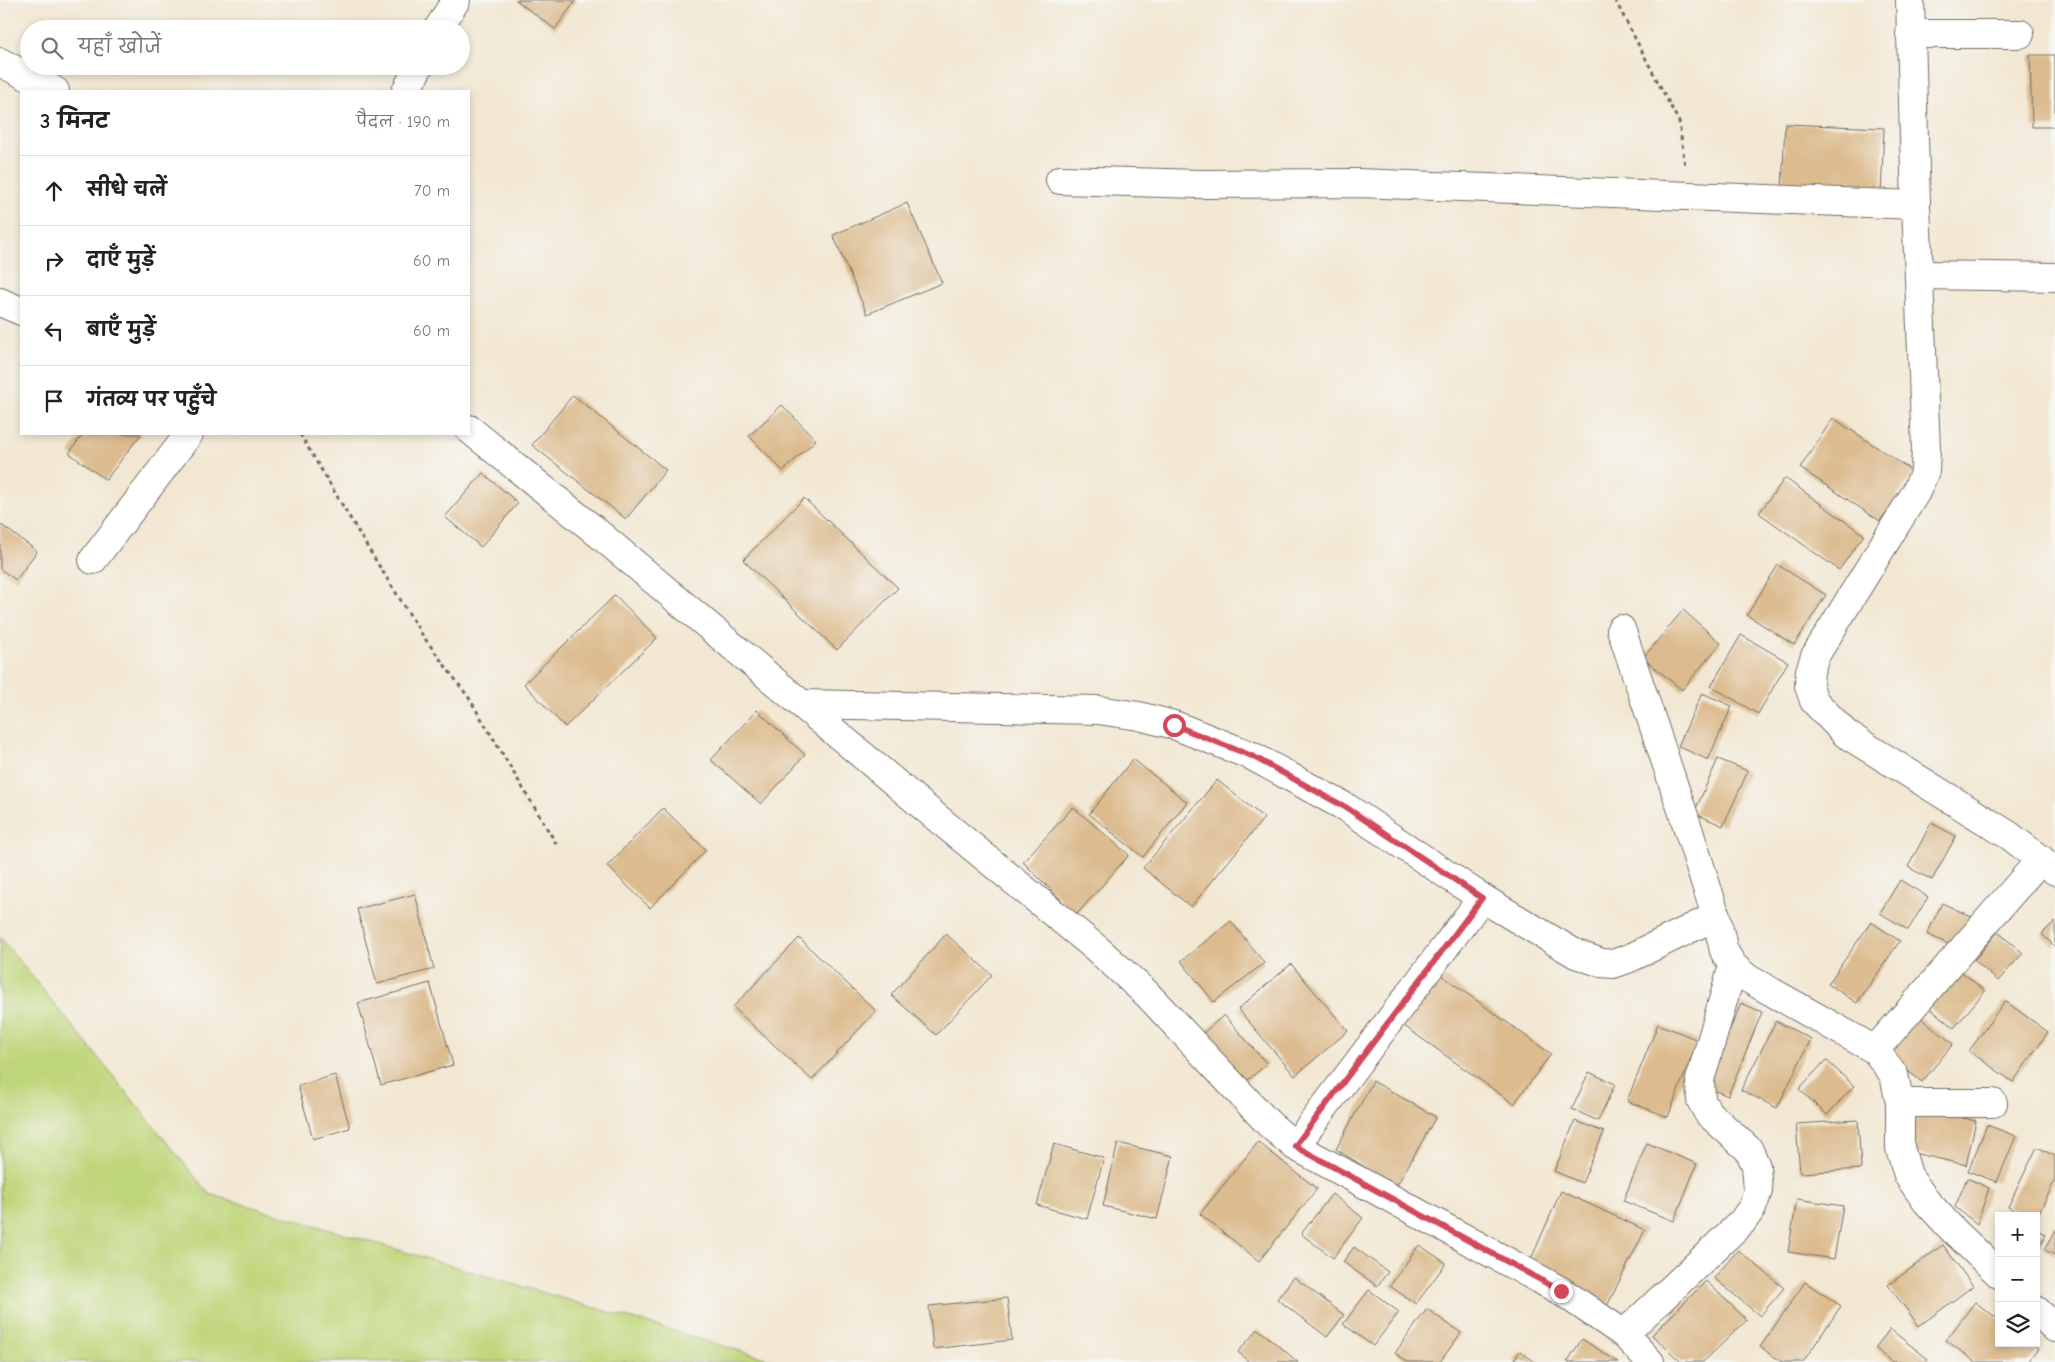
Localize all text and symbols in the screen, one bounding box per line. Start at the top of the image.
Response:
search box [20,20,470,75]
icon: search [38,34,66,62]
text: यहाँ खोजें [78,36,161,58]
text: 3 मिनट [40,109,109,133]
text: पैदल · 190 m [356,113,450,131]
icon: ahead [40,177,68,205]
text: सीधे चलें [87,179,167,201]
text: 70 m [414,182,450,200]
icon: right [40,247,68,275]
text: दाएँ मुड़ें [87,249,155,271]
text: 60 m [413,252,450,270]
icon: left [40,317,68,345]
text: बाएँ मुड़ें [87,319,156,341]
text: 60 m [413,322,450,340]
icon: arrive [40,387,68,415]
text: गंतव्य पर पहुँचे [87,389,216,411]
route start [1163,714,1186,737]
map controls [1995,1212,2040,1347]
button: + [1995,1212,2040,1257]
button: − [1995,1257,2040,1302]
route end [1550,1280,1573,1303]
button: layers [1995,1302,2040,1347]

